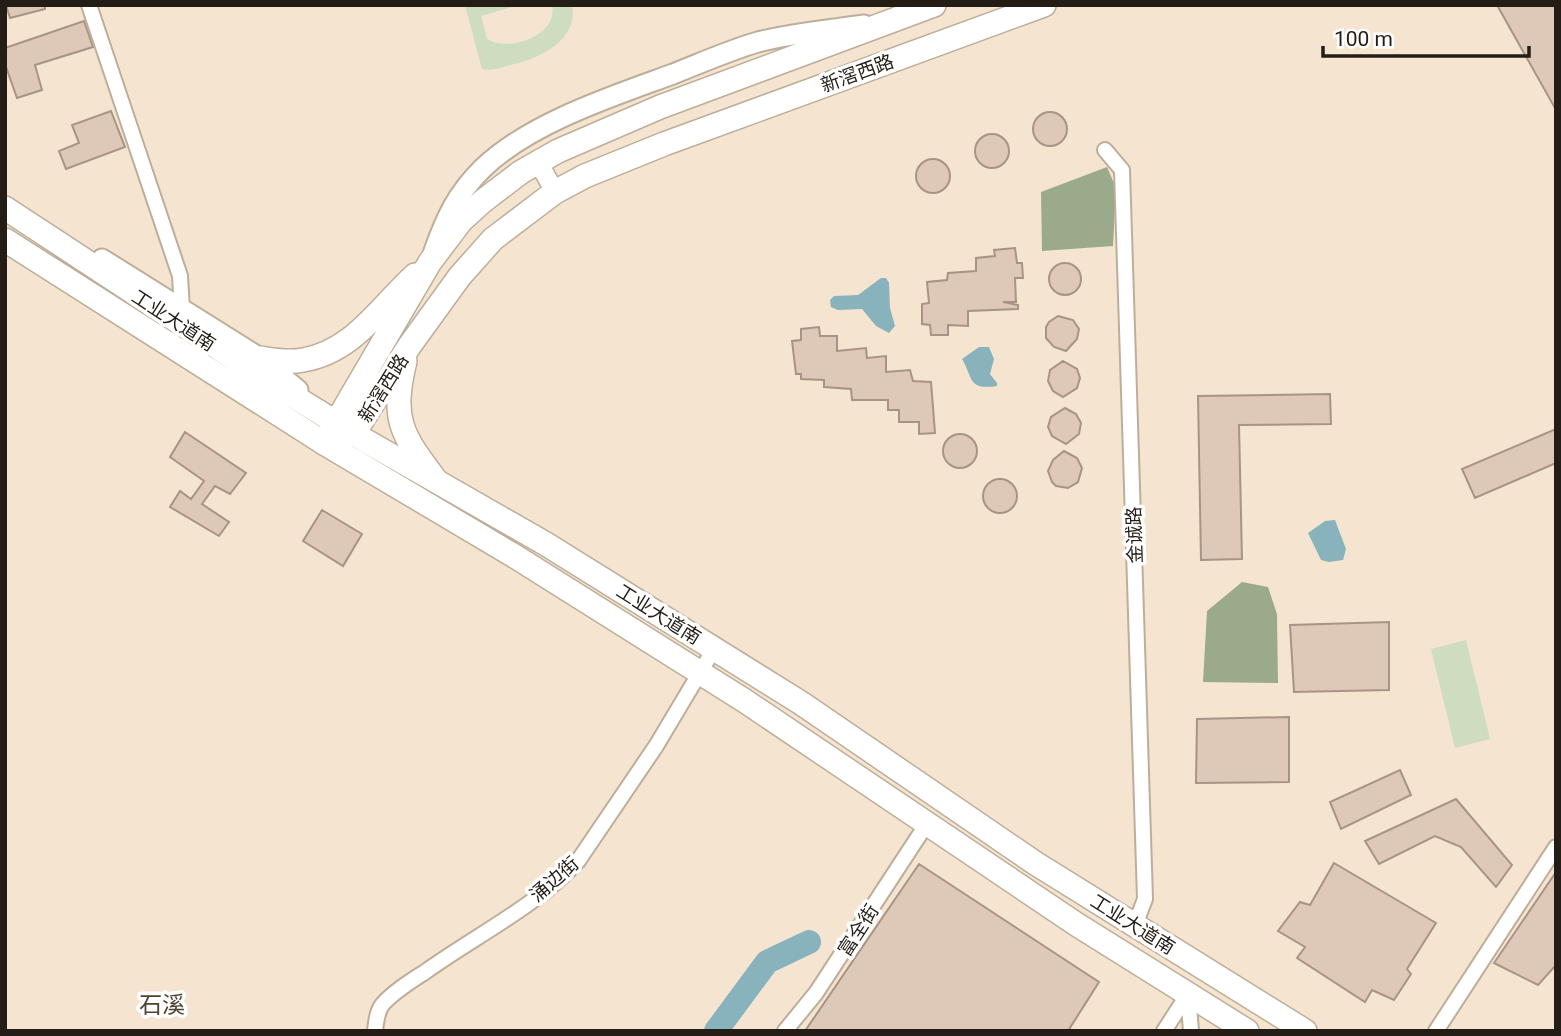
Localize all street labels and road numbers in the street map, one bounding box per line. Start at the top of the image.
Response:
street label: 新滘西路 [818,50,897,97]
street label: 工业大道南 [128,285,220,356]
street label: 新滘西路 [354,350,413,427]
street label: 金诚路 [1122,506,1147,564]
street label: 工业大道南 [612,579,705,649]
street label: 涌边街 [525,852,583,907]
street label: 工业大道南 [1086,889,1179,959]
street label: 富全街 [833,900,884,960]

